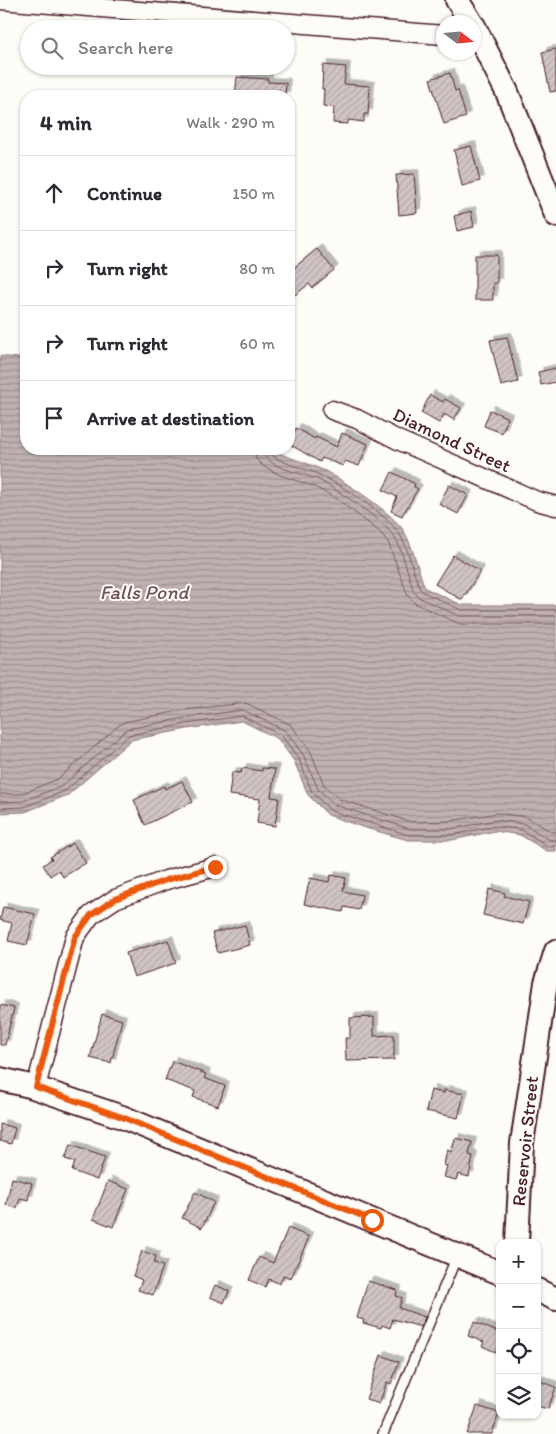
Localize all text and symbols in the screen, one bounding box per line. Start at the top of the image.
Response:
north arrow [436,15,481,60]
search box [20,20,295,75]
icon: search [38,34,66,62]
text: Search here [78,36,173,59]
text: 4 min [40,110,92,135]
text: Walk · 290 m [186,113,275,132]
icon: ahead [40,179,68,207]
text: Continue [87,182,162,205]
text: 150 m [232,184,275,203]
icon: right [40,254,68,282]
text: Turn right [87,257,168,280]
text: 80 m [239,259,275,278]
icon: right [40,329,68,357]
text: Turn right [87,332,168,355]
text: 60 m [240,334,275,353]
street label: Diamond Street [389,403,515,477]
icon: arrive [40,404,68,432]
text: Arrive at destination [87,407,254,430]
water label: Falls Pond [100,580,190,604]
route end [204,856,227,879]
street label: Reservoir Street [507,1075,543,1207]
route start [361,1209,384,1232]
map controls [496,1239,541,1419]
button: + [496,1239,541,1284]
button: − [496,1284,541,1329]
button: locate [496,1329,541,1374]
button: layers [496,1374,541,1419]

